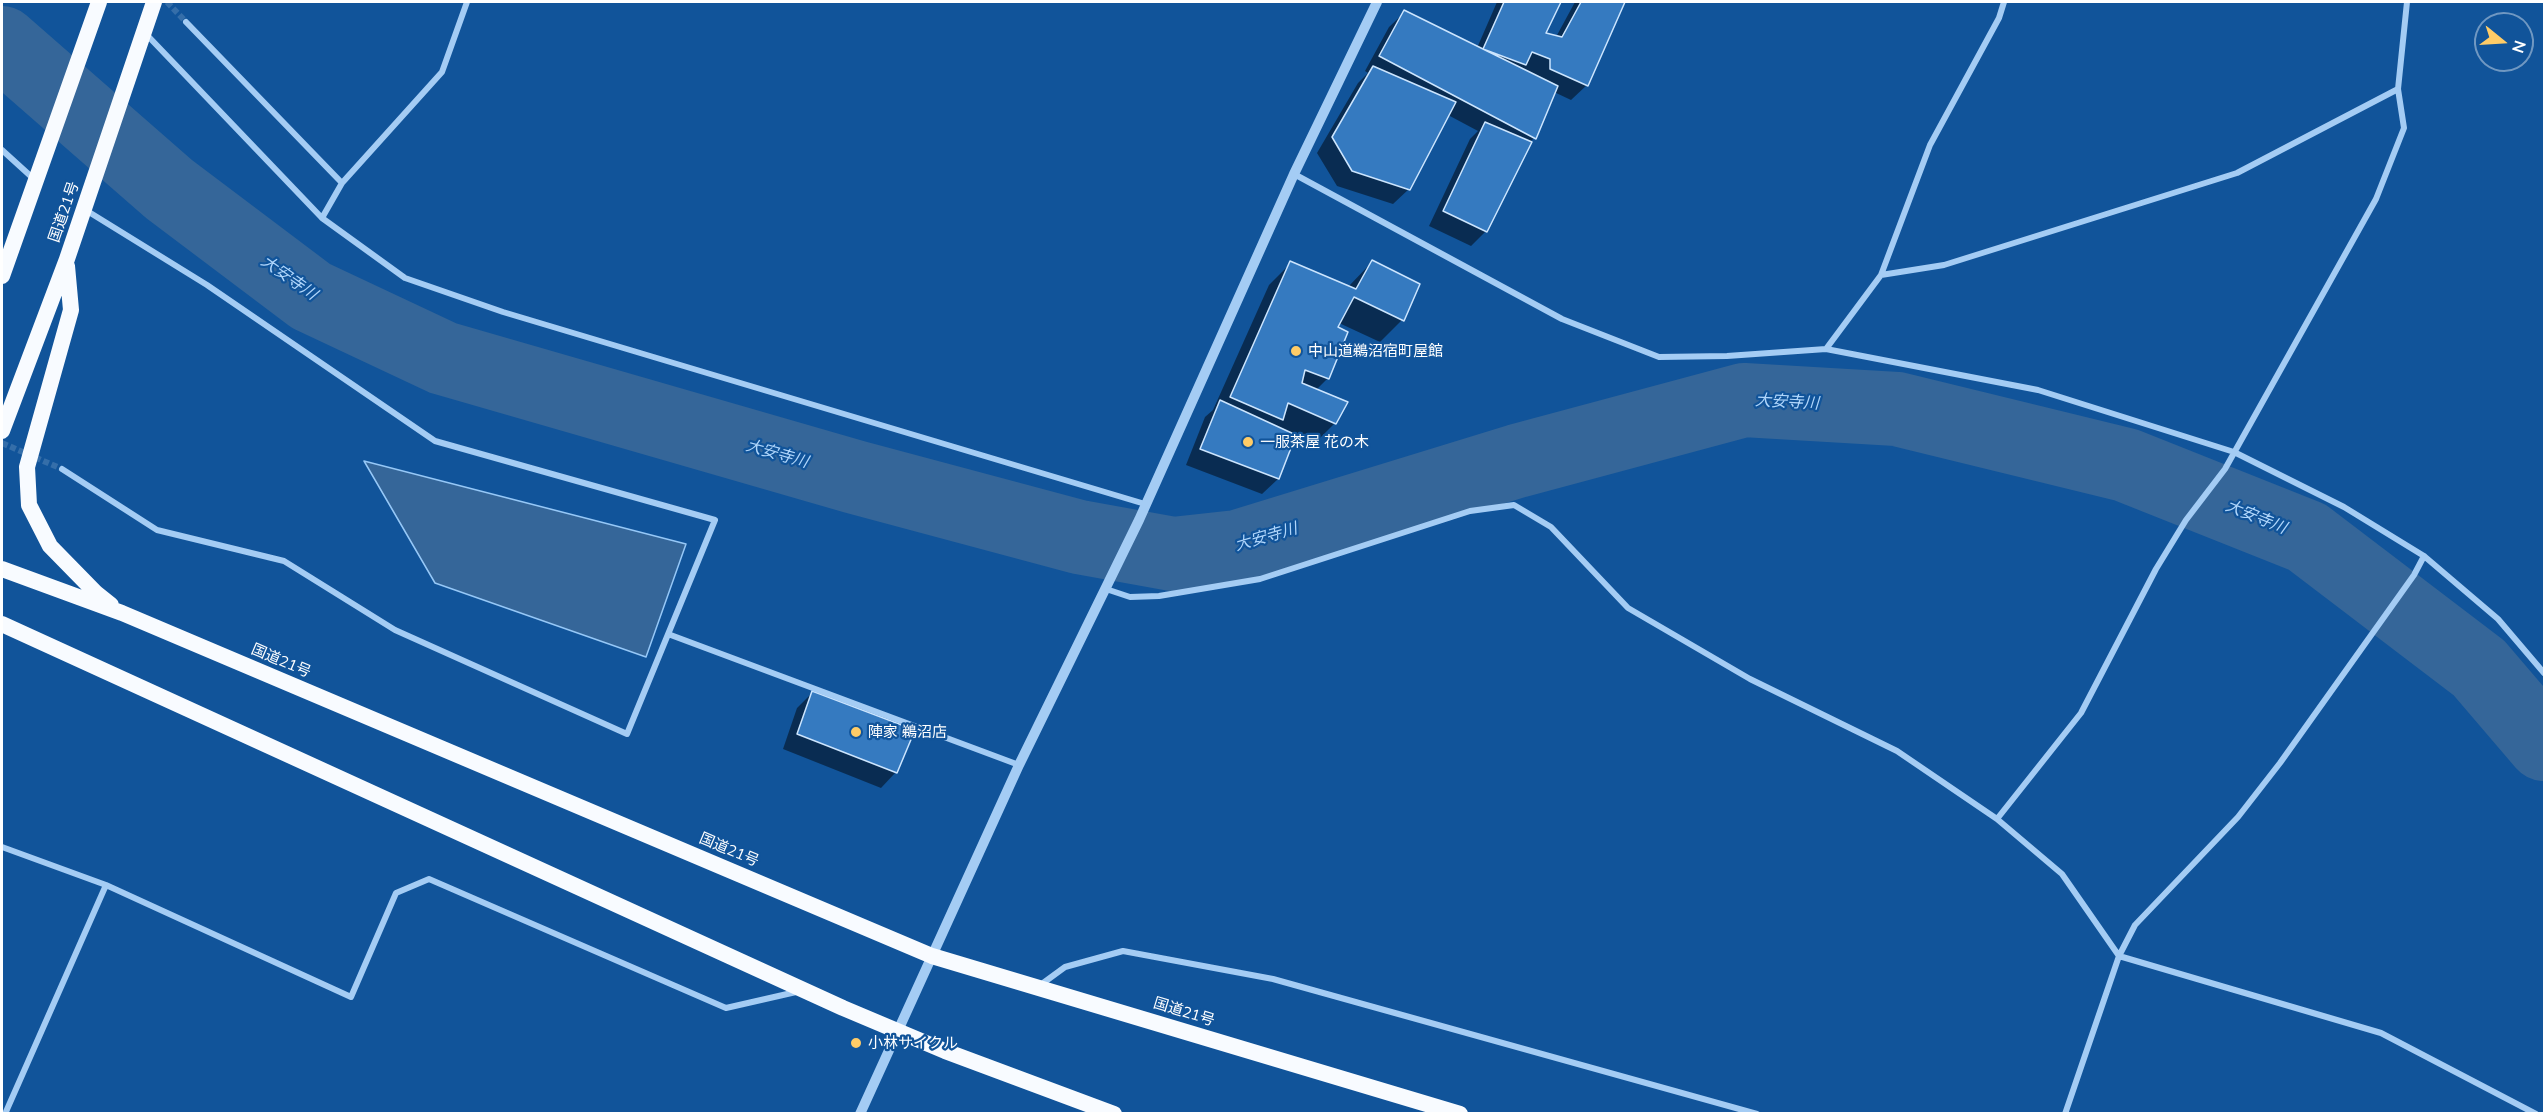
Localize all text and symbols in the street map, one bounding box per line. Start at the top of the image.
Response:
north arrow [2474,12,2534,72]
text: N [2508,38,2531,56]
street label: 国道21号 [45,179,83,245]
water label: 大安寺川 [257,252,321,304]
place label: 中山道鵜沼宿町屋館 [1308,342,1443,360]
marker: 中山道鵜沼宿町屋館 [1289,344,1303,358]
water label: 大安寺川 [1755,391,1819,413]
place label: 一服茶屋 花の木 [1260,433,1369,451]
marker: 一服茶屋 花の木 [1241,435,1255,449]
water label: 大安寺川 [744,436,810,472]
water label: 大安寺川 [2223,496,2289,538]
water label: 大安寺川 [1233,519,1299,555]
street label: 国道21号 [248,640,314,682]
place label: 陣家 鵜沼店 [868,723,947,741]
marker: 陣家 鵜沼店 [849,725,863,739]
street label: 国道21号 [696,829,762,871]
street label: 国道21号 [1151,994,1217,1030]
place label: 小林サイクル [868,1034,958,1052]
marker: 小林サイクル [849,1036,863,1050]

